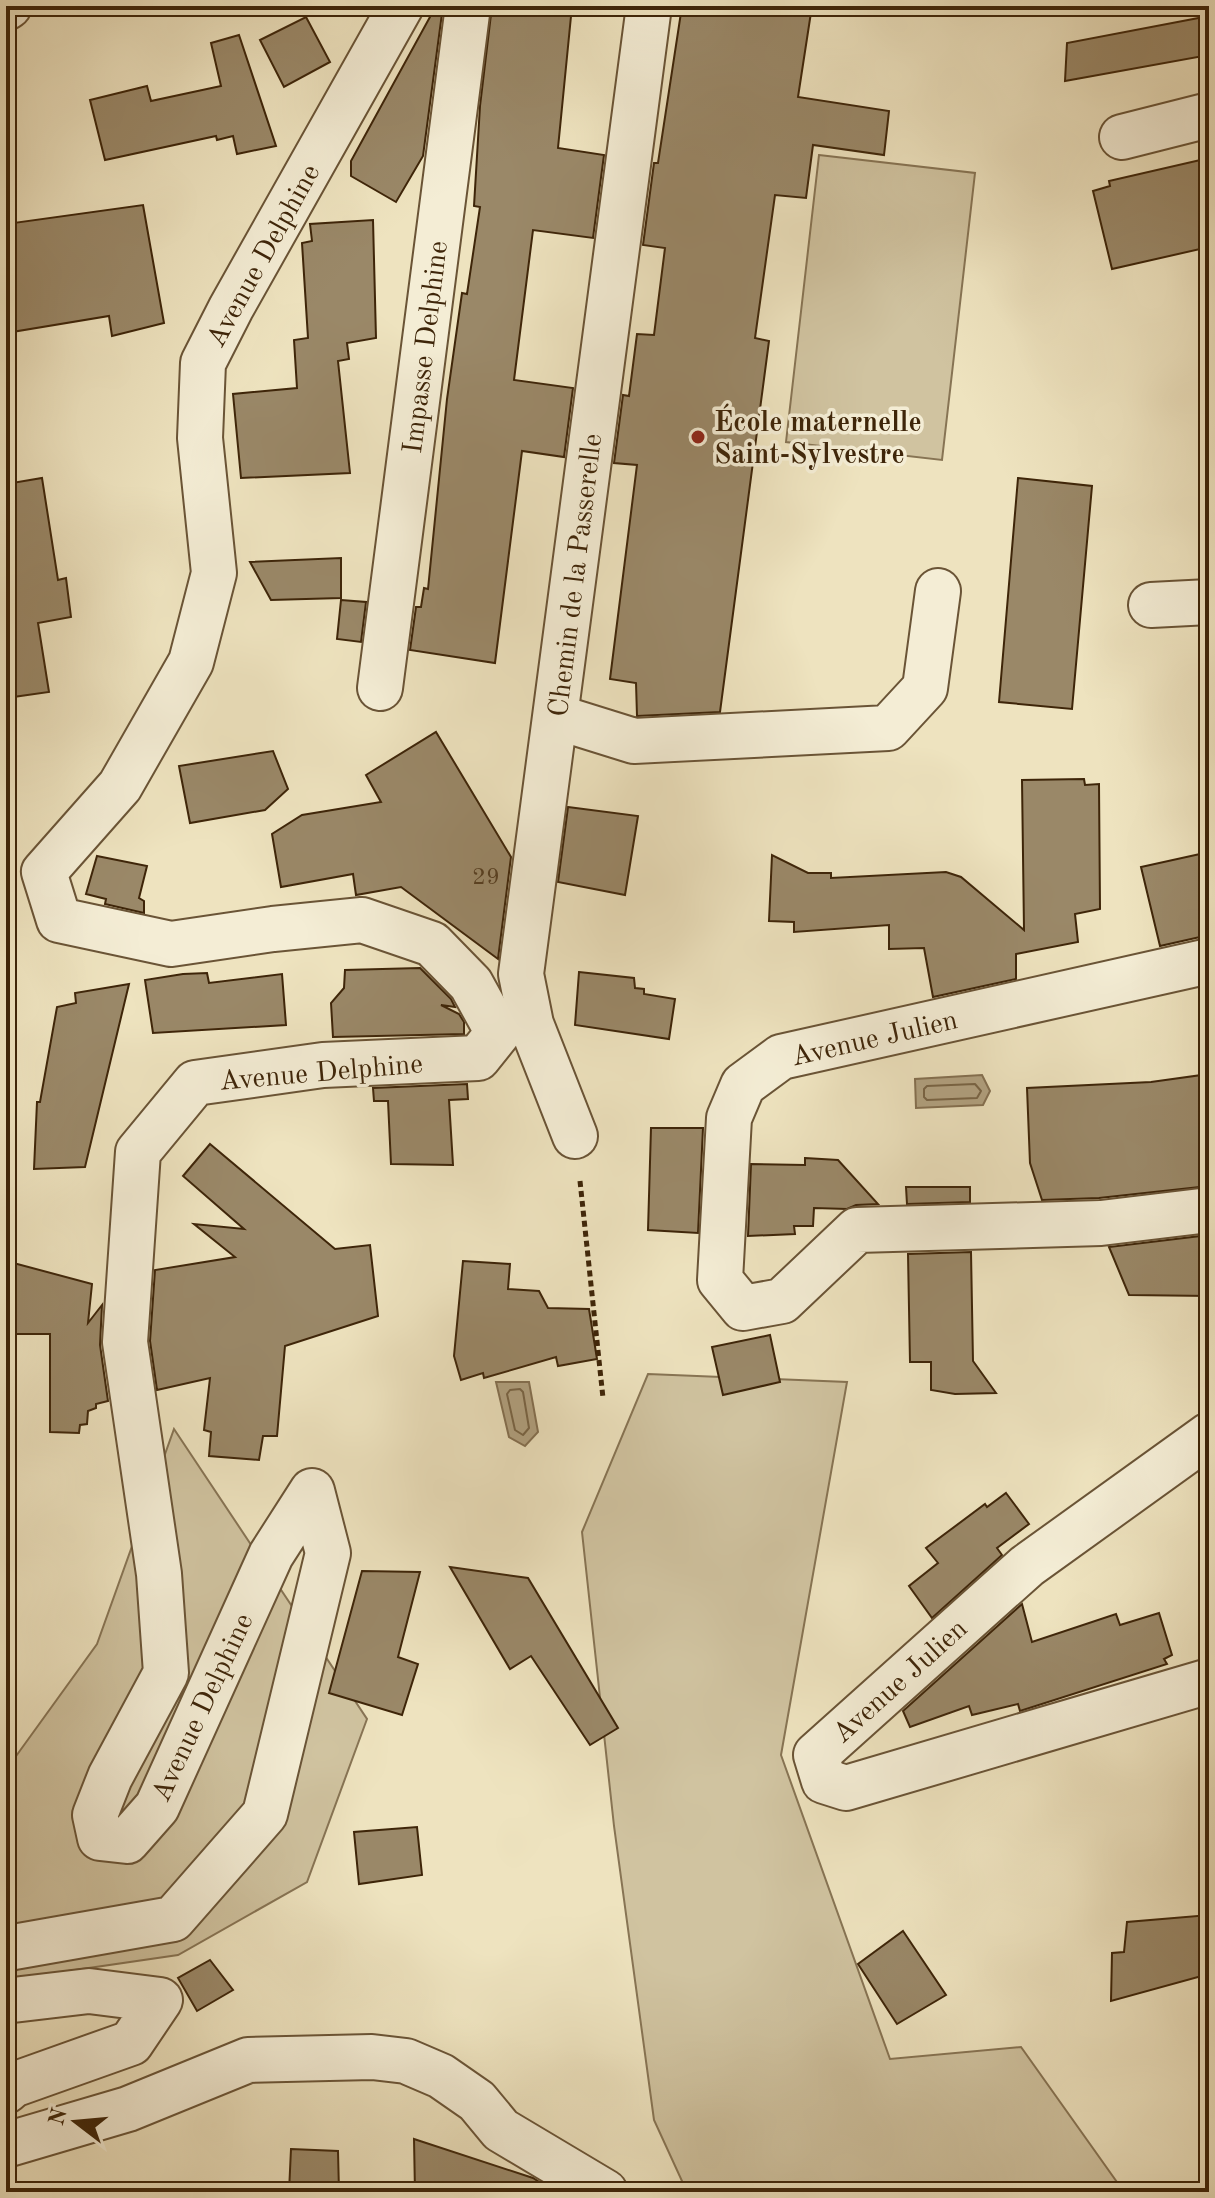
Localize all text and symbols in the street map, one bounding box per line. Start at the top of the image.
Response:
street label: Avenue Delphine [203,160,326,353]
street label: Impasse Delphine [400,239,454,455]
place label: École maternelle Saint-Sylvestre [714,403,922,470]
marker: École maternelle Saint-Sylvestre [689,428,707,446]
street label: Chemin de la Passerelle [546,432,608,719]
house number: 29 [472,866,500,890]
street label: Avenue Julien [789,1007,961,1073]
street label: Avenue Delphine [218,1051,424,1097]
street label: Avenue Delphine [148,1610,260,1807]
street label: Avenue Julien [828,1615,974,1749]
north arrow [36,2082,116,2162]
text: N [46,2106,72,2128]

